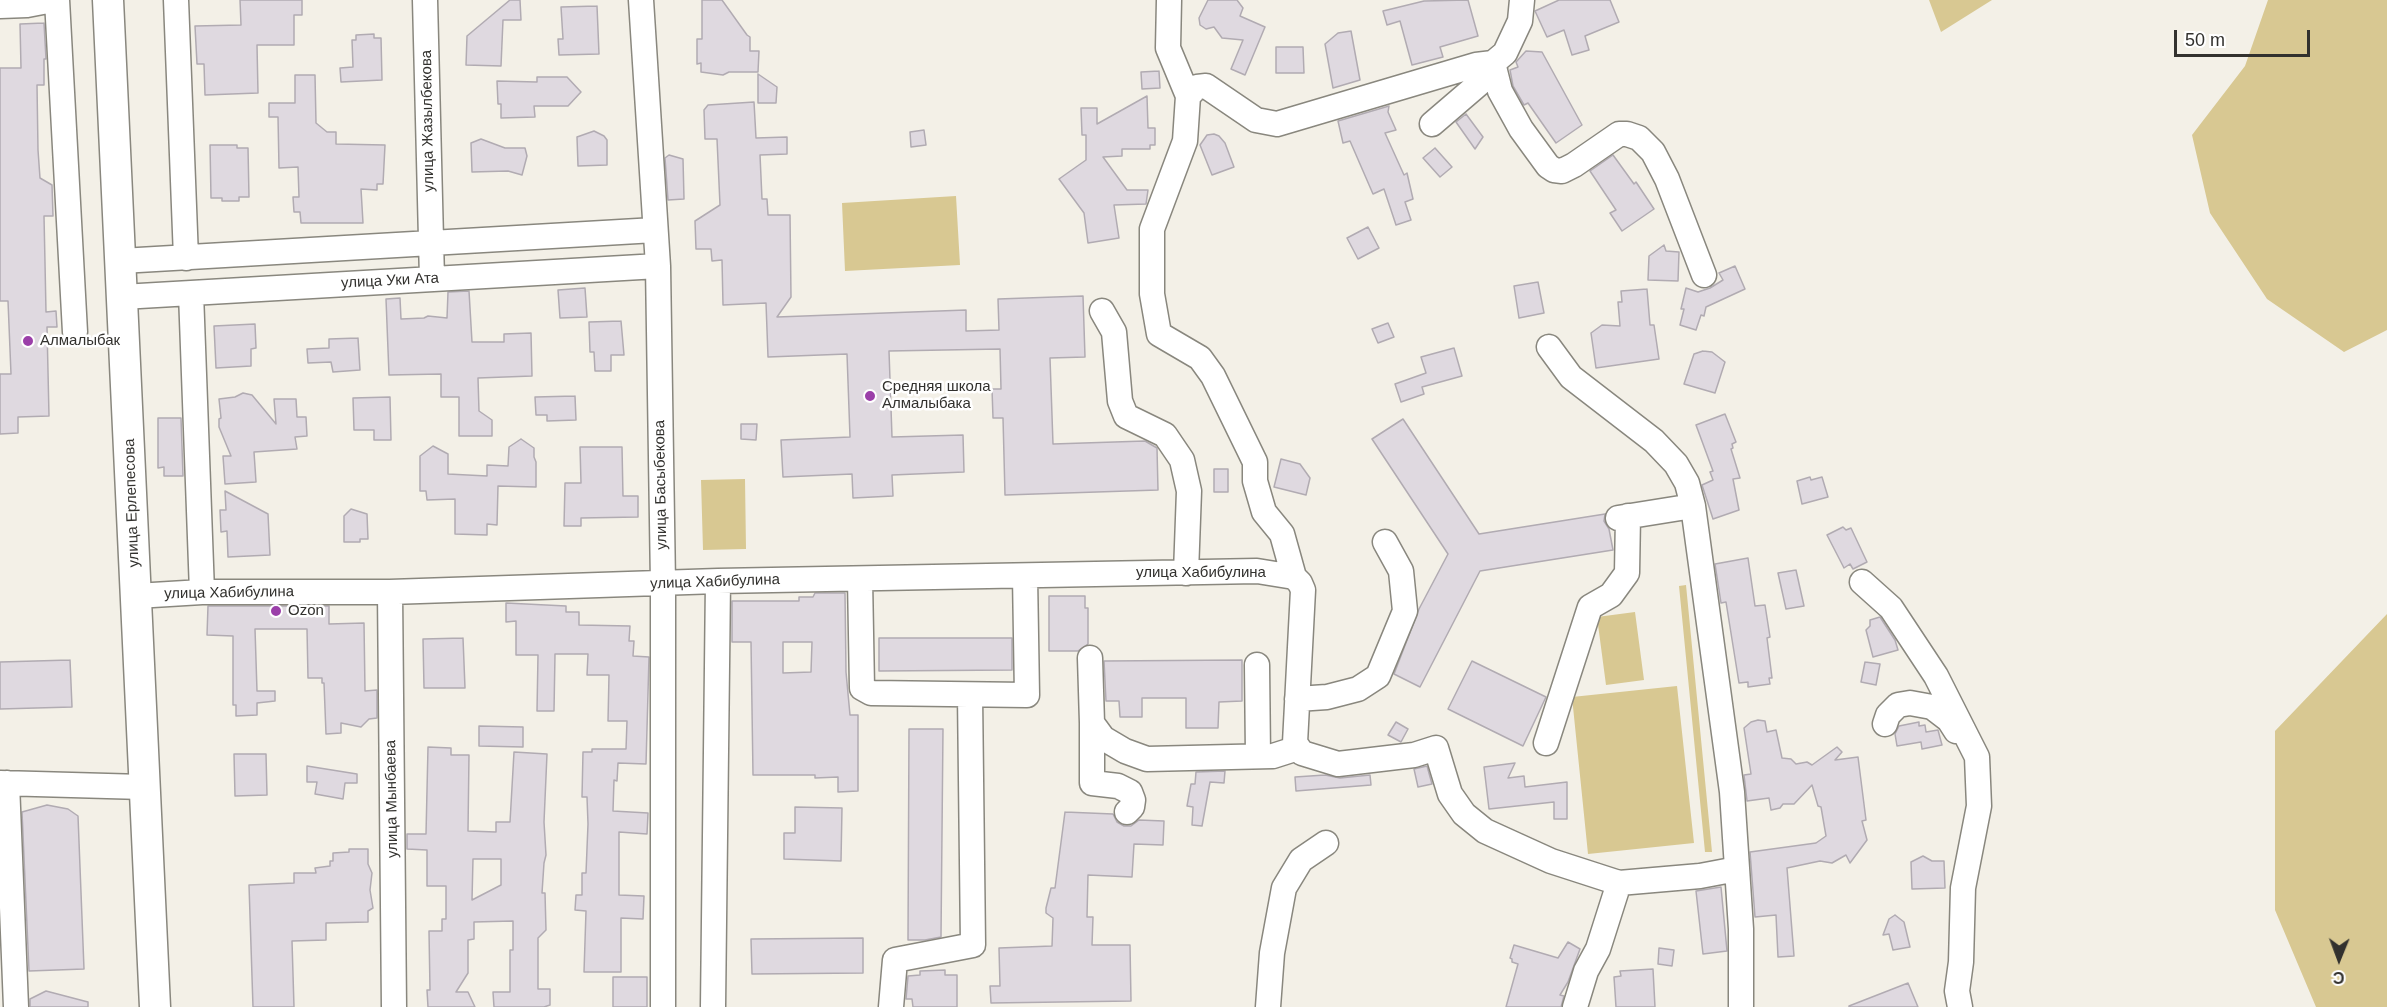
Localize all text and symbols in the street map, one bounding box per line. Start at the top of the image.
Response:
scale bar [2177,18,2314,56]
text: 50 m [2185,30,2225,50]
street label: улица Жазылбекова [418,50,438,192]
street label: улица Уки Ата [341,269,439,293]
place label: Алмалыбак [40,332,120,350]
marker: Алмалыбак [21,334,35,348]
place label: Средняя школа Алмалыбака [882,378,991,413]
marker: Средняя школа Алмалыбака [863,389,877,403]
street label: улица Басыбекова [651,420,671,550]
street label: улица Ерлепесова [121,438,143,568]
street label: улица Хабибулина [1136,564,1266,582]
street label: улица Хабибулина [650,571,780,593]
street label: улица Хабибулина [164,583,294,603]
place label: Ozon [288,602,324,620]
marker: Ozon [269,604,283,618]
street label: улица Мынбаева [382,740,402,858]
north arrow [2309,929,2369,989]
text: С [2333,969,2345,986]

